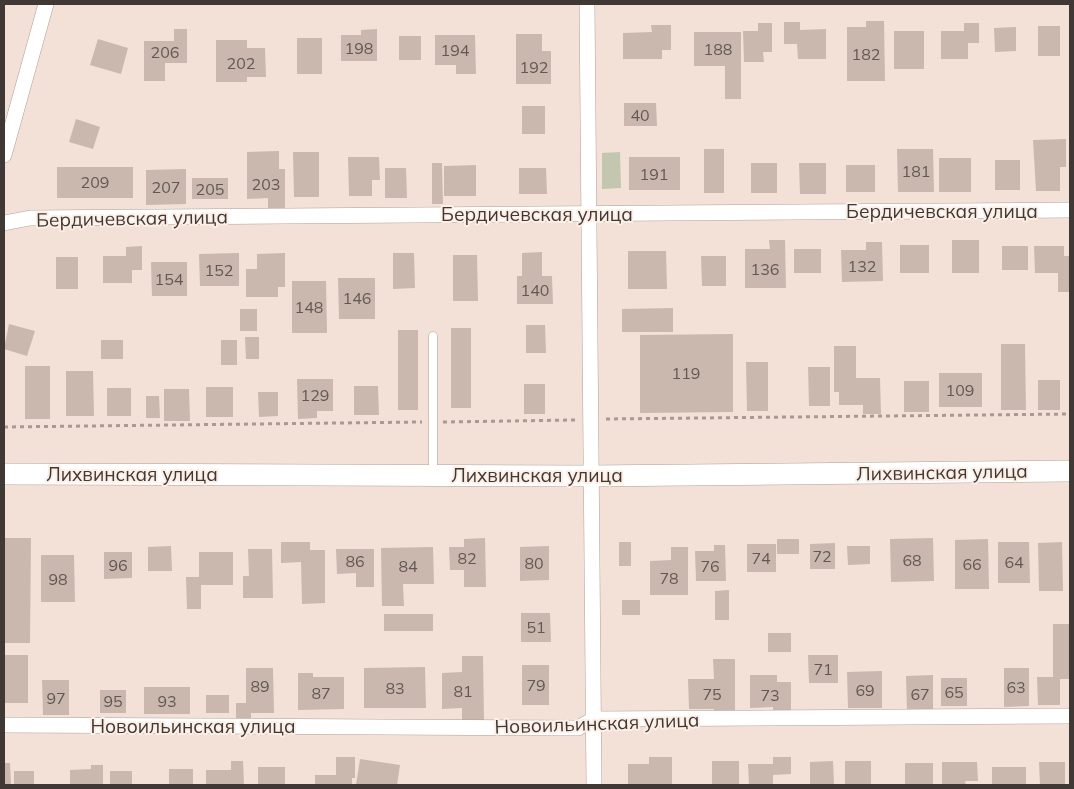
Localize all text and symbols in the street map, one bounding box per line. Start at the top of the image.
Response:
house number: 198 [345,38,373,58]
house number: 188 [704,39,732,59]
house number: 194 [441,40,470,60]
house number: 206 [151,42,179,62]
house number: 182 [852,44,880,64]
house number: 202 [227,53,255,73]
house number: 192 [520,57,548,77]
house number: 40 [630,105,650,125]
house number: 181 [902,161,930,181]
house number: 191 [640,164,668,184]
house number: 209 [81,172,109,192]
house number: 203 [252,174,280,194]
house number: 207 [152,177,180,197]
house number: 205 [196,179,224,199]
street label: Бердичевская улица [846,199,1038,223]
street label: Бердичевская улица [441,202,633,226]
street label: Бердичевская улица [36,204,228,232]
house number: 132 [848,256,876,276]
house number: 136 [751,259,779,279]
house number: 152 [205,260,233,280]
house number: 154 [155,269,184,289]
house number: 140 [521,280,549,300]
house number: 146 [343,288,371,308]
house number: 148 [295,297,323,317]
house number: 119 [672,363,700,383]
house number: 109 [946,380,974,400]
house number: 129 [301,385,329,405]
street label: Лихвинская улица [856,459,1028,485]
street label: Лихвинская улица [46,462,218,486]
street label: Лихвинская улица [451,463,623,487]
house number: 72 [812,546,832,566]
house number: 82 [457,548,477,568]
house number: 74 [751,548,771,568]
house number: 68 [902,550,922,570]
house number: 86 [345,551,365,571]
house number: 64 [1004,552,1024,572]
house number: 80 [524,553,544,573]
house number: 66 [962,554,982,574]
house number: 96 [108,555,128,575]
house number: 84 [398,556,418,576]
house number: 76 [700,556,720,576]
house number: 78 [659,568,679,588]
house number: 98 [48,569,68,589]
house number: 51 [526,617,546,637]
house number: 71 [813,659,833,679]
house number: 79 [526,675,546,695]
house number: 89 [250,676,270,696]
house number: 63 [1006,677,1026,697]
house number: 83 [385,678,405,698]
house number: 69 [855,680,875,700]
house number: 81 [453,681,473,701]
house number: 65 [944,682,964,702]
house number: 87 [311,683,331,703]
house number: 75 [702,684,722,704]
house number: 67 [910,684,930,704]
house number: 73 [760,685,780,705]
house number: 97 [46,688,66,708]
house number: 95 [103,691,123,711]
house number: 93 [157,691,177,711]
street label: Новоильинская улица [494,707,700,739]
street label: Новоильинская улица [91,714,295,738]

